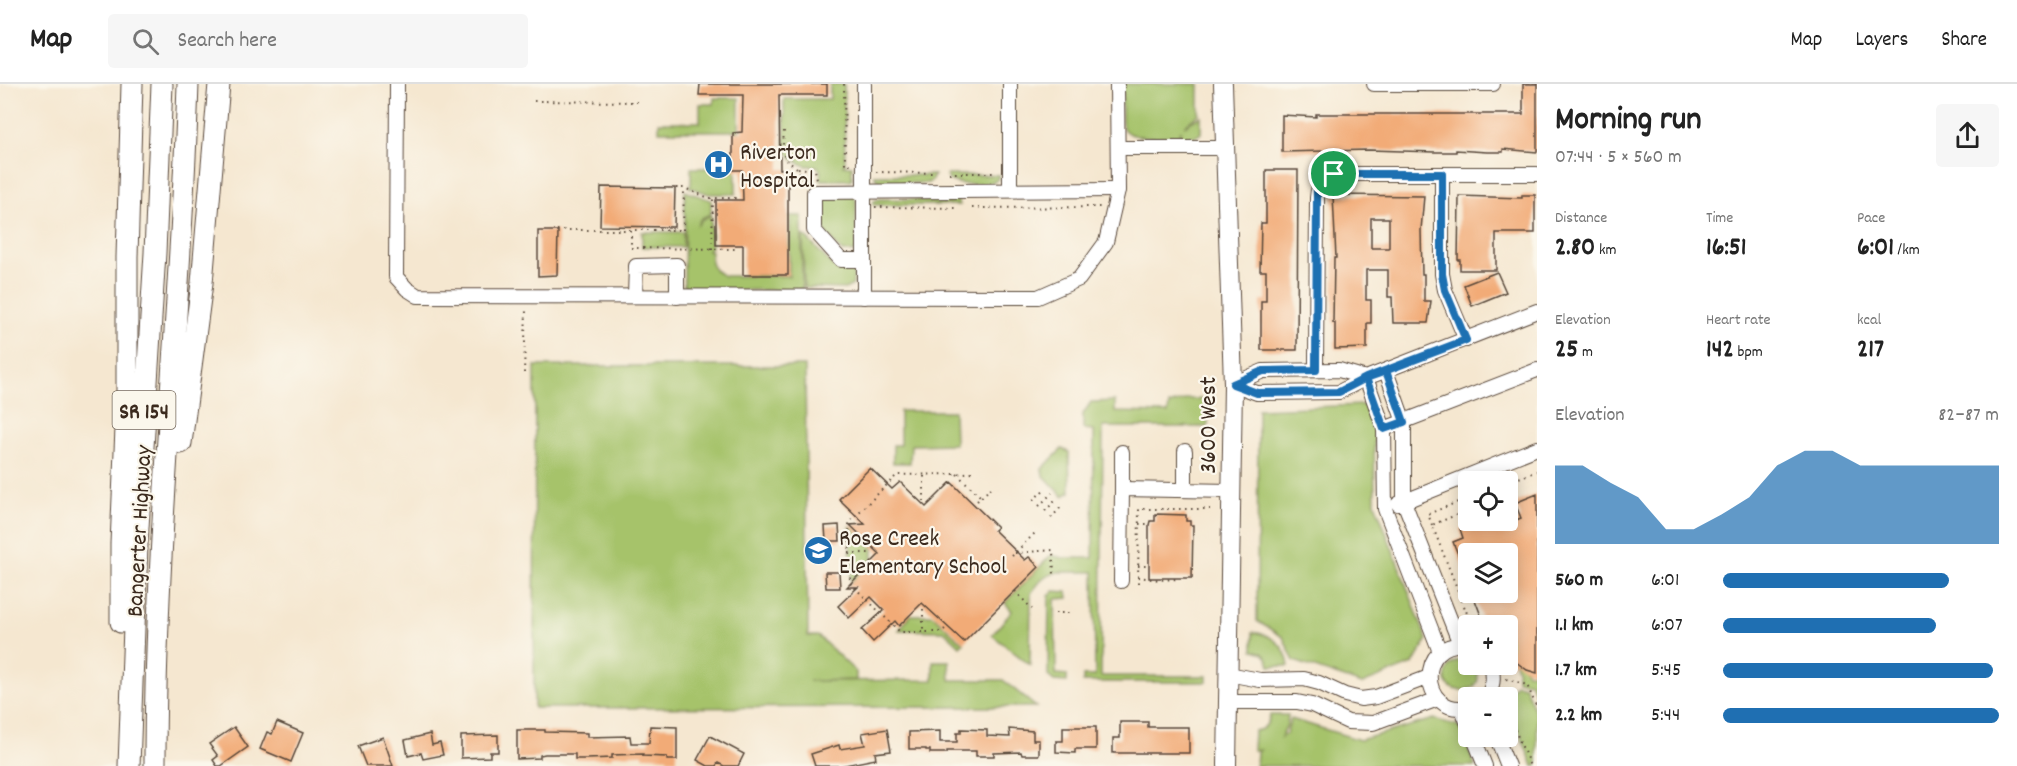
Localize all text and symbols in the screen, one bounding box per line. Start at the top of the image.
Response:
search box [108,14,528,68]
text: Map [30,21,72,61]
icon: search [129,25,162,58]
text: Search here [177,26,277,57]
text: Map [1791,26,1822,56]
text: Layers [1855,26,1908,56]
text: Share [1941,26,1987,56]
text: Morning run [1555,98,1702,145]
button: share [1936,104,1999,167]
place label: Riverton Hospital [740,137,816,199]
text: 07:44 · 5 × 560 m [1555,144,1682,172]
pin [1308,148,1359,199]
hospital icon: Riverton Hospital [703,149,735,181]
icon: arrive [1317,157,1350,190]
text: Distance [1555,207,1607,230]
text: Time [1706,207,1733,230]
text: Pace [1857,207,1885,230]
text: 2.80 [1555,230,1595,267]
text: 16:51 [1706,230,1746,267]
text: 6:01 [1857,230,1894,267]
text: km [1595,239,1617,262]
text: /km [1894,239,1920,262]
text: Elevation [1555,309,1611,332]
text: Heart rate [1706,309,1771,332]
text: kcal [1857,309,1881,332]
text: 25 [1555,332,1578,369]
text: 142 [1706,332,1734,369]
text: 217 [1857,332,1884,369]
text: m [1578,341,1593,364]
text: bpm [1734,341,1763,364]
street label: 3600 West [1193,376,1227,474]
road number: SR 154 [112,391,176,429]
text: Elevation [1555,402,1625,430]
text: 82–87 m [1938,402,1999,430]
street label: Bangerter Highway [120,443,163,618]
map controls [1458,471,1518,747]
button: locate [1458,471,1518,531]
place label: Rose Creek Elementary School [839,523,1007,585]
school or university icon: Rose Creek Elementary School [802,535,834,567]
button: layers [1458,543,1518,603]
text: 560 m [1555,567,1603,595]
text: 6:01 [1651,567,1679,595]
text: 1.1 km [1555,612,1594,640]
text: 6:07 [1651,612,1683,640]
button: + [1458,615,1518,675]
text: 1.7 km [1555,657,1597,685]
text: 5:45 [1651,657,1681,685]
button: − [1458,687,1518,747]
text: 2.2 km [1555,702,1602,730]
text: 5:44 [1651,702,1680,730]

